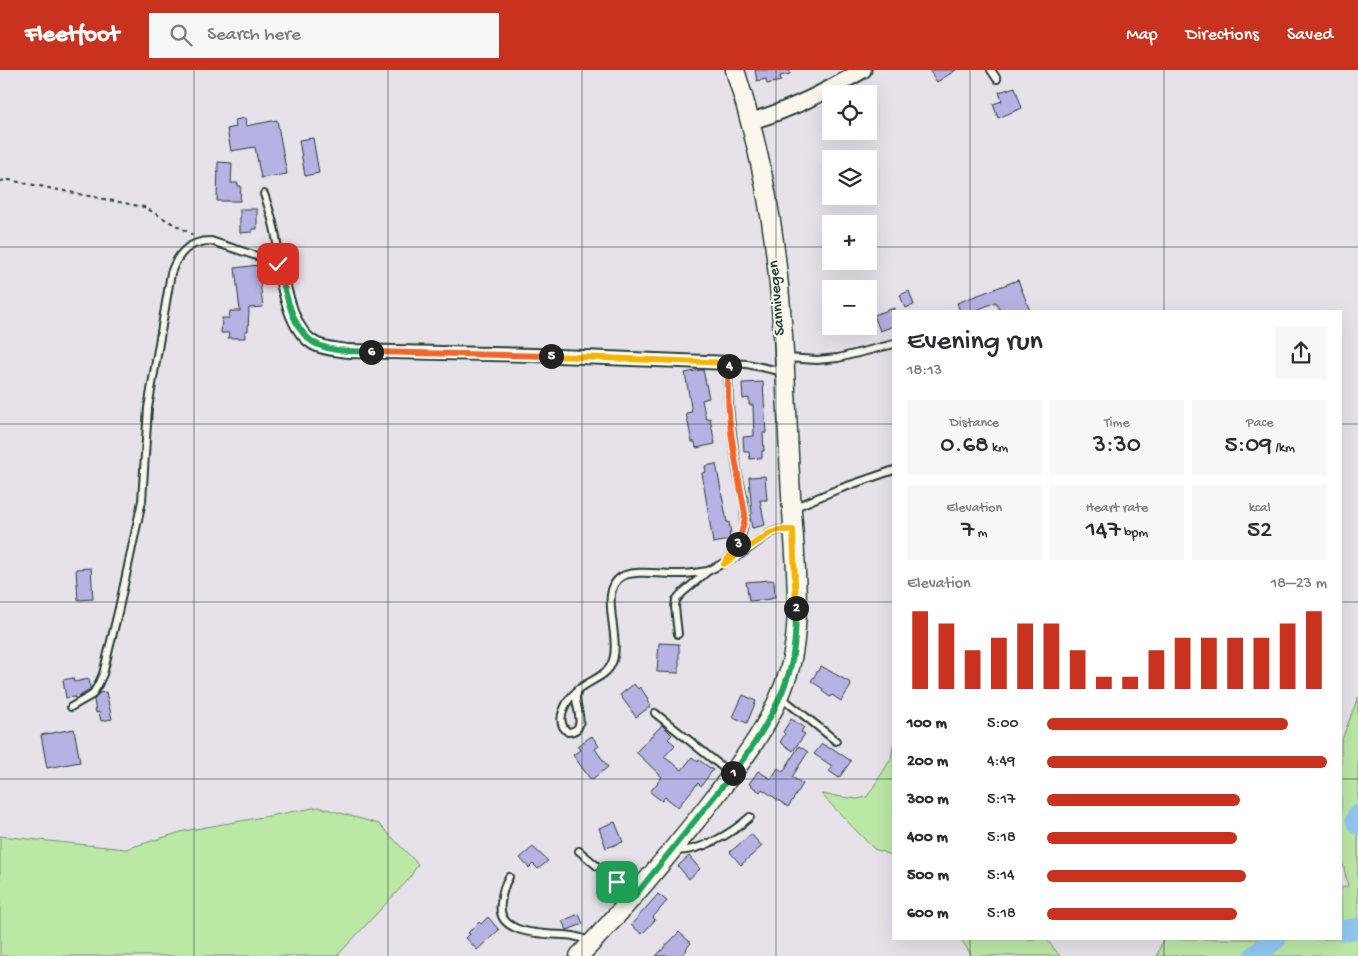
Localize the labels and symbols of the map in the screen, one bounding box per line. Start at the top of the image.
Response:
pin [257,243,299,285]
street label: Sannivegen [765,259,791,336]
pin: 6 [358,340,384,364]
pin: 5 [538,344,564,368]
pin: 4 [716,354,742,378]
pin: 3 [726,532,750,556]
pin: 2 [784,596,808,620]
pin: 1 [720,760,746,786]
pin [596,861,638,903]

